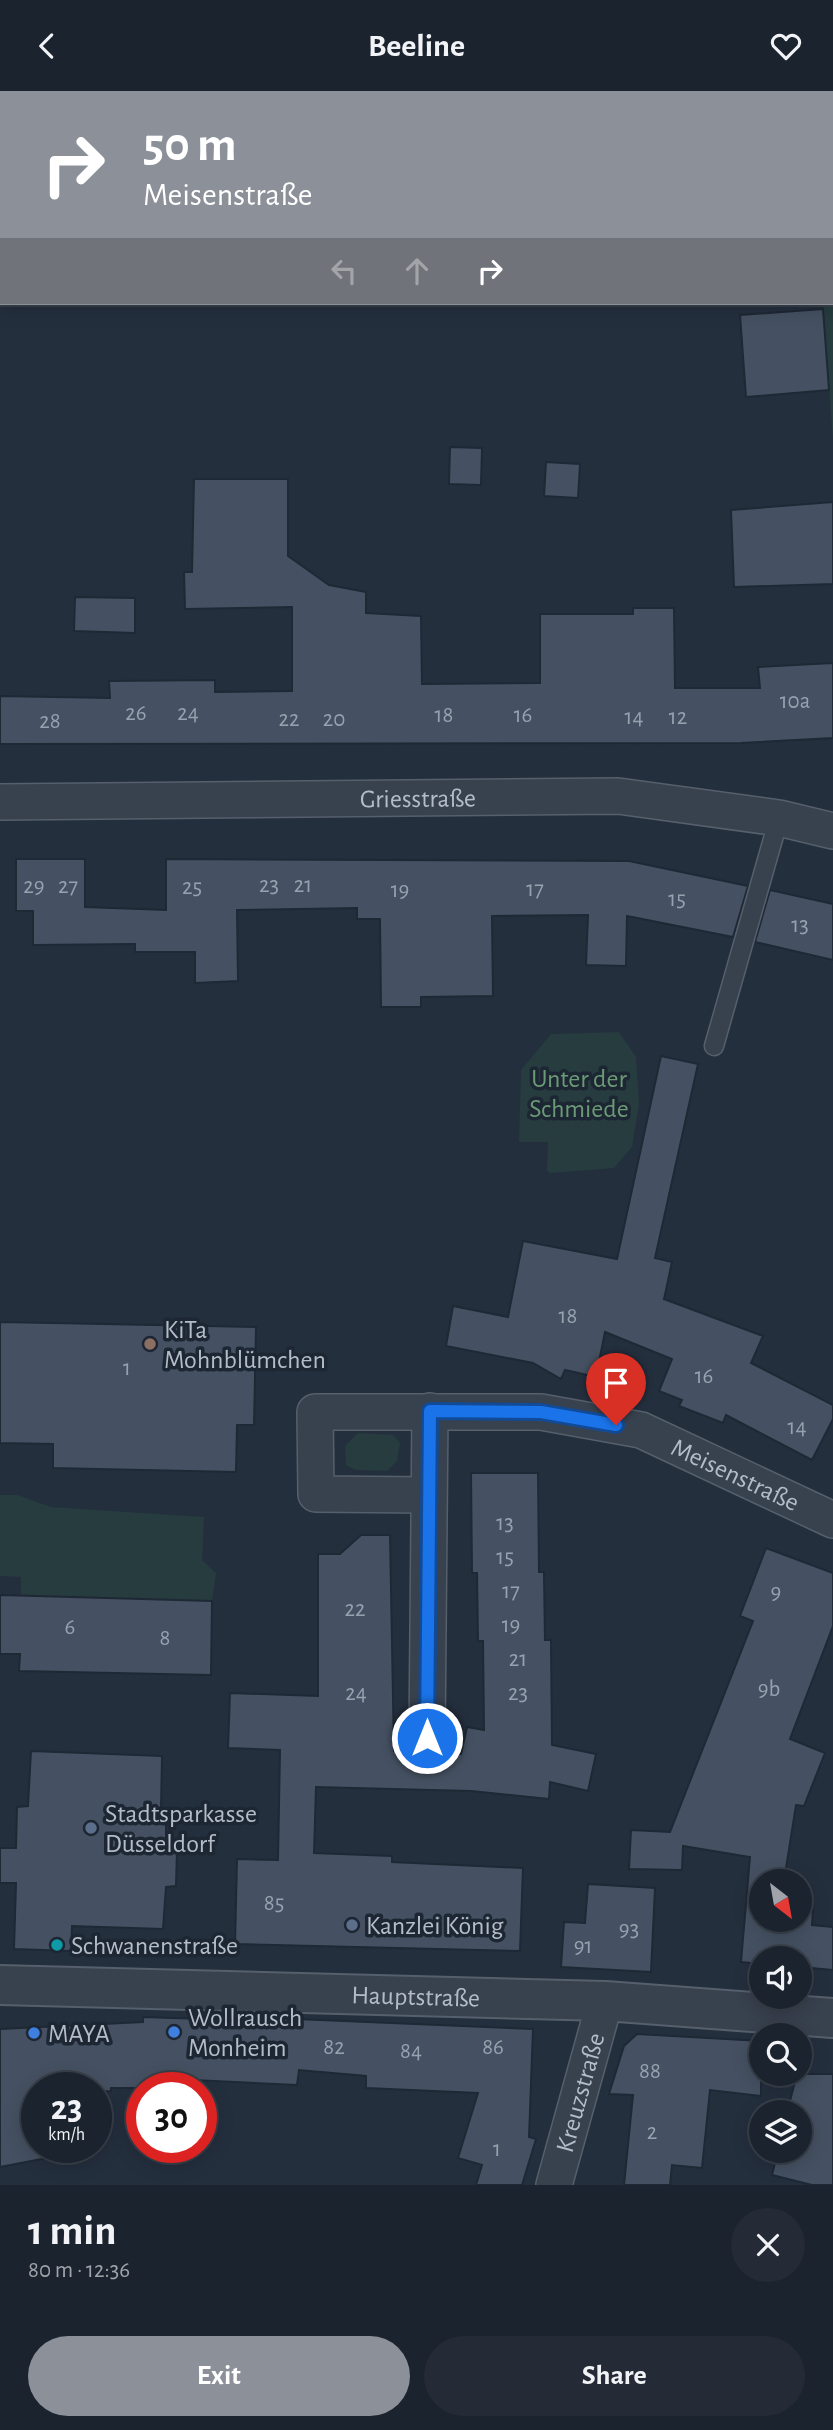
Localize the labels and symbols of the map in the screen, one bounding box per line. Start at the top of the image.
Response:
house number: 10a [780,690,810,713]
house number: 26 [125,702,147,725]
house number: 24 [177,702,199,725]
house number: 18 [435,704,453,727]
house number: 16 [514,704,532,727]
house number: 14 [625,706,643,729]
house number: 12 [669,706,687,729]
house number: 22 [279,708,299,731]
house number: 20 [323,708,345,731]
house number: 28 [39,710,61,733]
street label: Griesstraße [360,785,476,813]
house number: 23 [259,874,279,897]
house number: 21 [294,874,312,897]
house number: 29 [23,875,45,898]
house number: 27 [58,875,78,898]
house number: 25 [182,876,202,899]
house number: 17 [526,878,544,901]
house number: 19 [391,879,409,902]
house number: 15 [668,888,686,911]
house number: 13 [791,914,809,937]
park label: Unter der Schmiede [529,1066,629,1122]
house number: 18 [559,1305,577,1328]
place label: KiTa Mohnblümchen [164,1317,326,1373]
marker: KiTa Mohnblümchen [142,1336,158,1352]
pin [586,1353,646,1425]
house number: 1 [123,1357,131,1380]
house number: 16 [695,1365,713,1388]
house number: 14 [788,1416,806,1439]
street label: Meisenstraße [667,1434,803,1516]
house number: 13 [496,1512,514,1535]
house number: 15 [496,1546,514,1569]
house number: 17 [502,1580,520,1603]
house number: 9 [771,1581,781,1604]
house number: 22 [345,1598,365,1621]
house number: 19 [502,1614,520,1637]
house number: 6 [65,1616,75,1639]
house number: 8 [160,1627,170,1650]
house number: 21 [509,1648,527,1671]
house number: 9b [758,1678,780,1701]
house number: 24 [345,1682,367,1705]
house number: 23 [508,1682,528,1705]
position arrow [390,1701,464,1775]
place label: Stadtsparkasse Düsseldorf [105,1801,257,1857]
marker: Stadtsparkasse Düsseldorf [83,1820,99,1836]
north arrow [749,1869,812,1932]
house number: 85 [264,1892,284,1915]
place label: Kanzlei König [366,1913,504,1939]
marker: Kanzlei König [344,1917,360,1933]
house number: 93 [619,1918,639,1941]
place label: Schwanenstraße [71,1933,238,1959]
house number: 91 [574,1935,592,1958]
marker: Schwanenstraße [49,1937,65,1953]
street label: Hauptstraße [351,1982,480,2012]
place label: Wollrausch Monheim [188,2005,302,2061]
place label: MAYA [48,2021,110,2047]
marker: Wollrausch Monheim [166,2024,182,2040]
marker: MAYA [26,2025,42,2041]
street label: Kreuzstraße [552,2030,610,2155]
house number: 82 [323,2036,345,2059]
house number: 86 [482,2036,504,2059]
house number: 84 [400,2040,422,2063]
house number: 88 [639,2060,661,2083]
speed limit sign: 30 [126,2072,217,2163]
house number: 2 [647,2121,657,2144]
house number: 1 [493,2138,501,2161]

